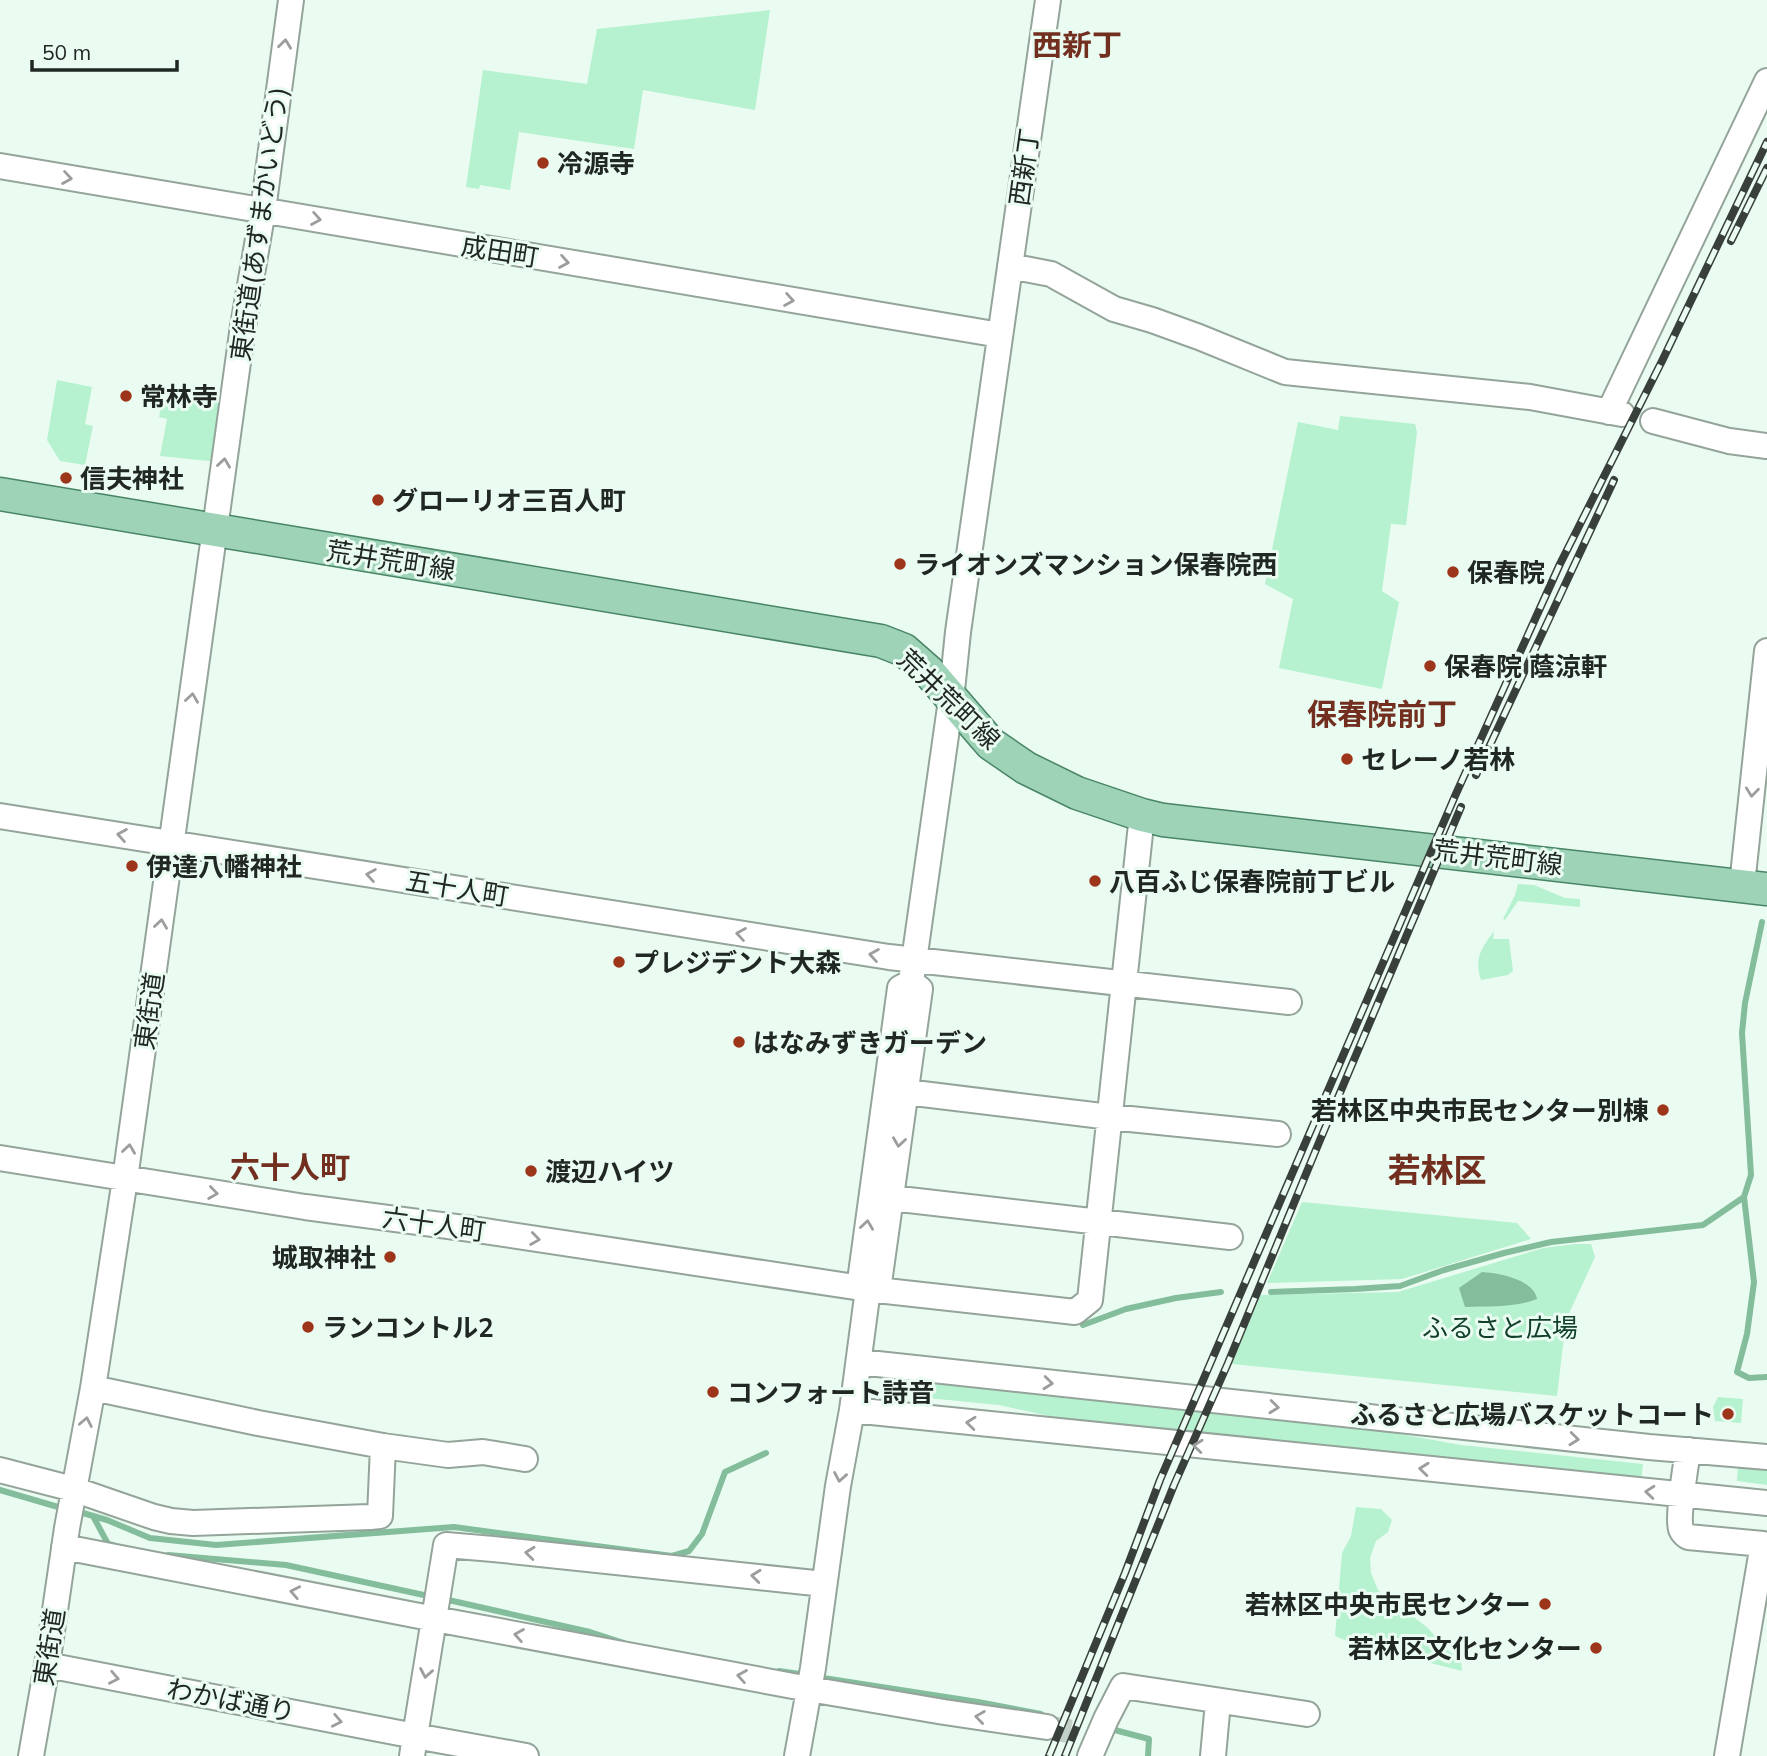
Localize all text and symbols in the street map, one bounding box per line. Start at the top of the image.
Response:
district label: 西新丁 [1032,26,1122,64]
scale bar [32,28,177,72]
text: 50 m [42,39,91,65]
one-way arrow [277,39,292,50]
street label: 東街道(あずまかいどう) [223,85,295,363]
street label: 西新丁 [1002,126,1046,208]
place label: 冷源寺 [557,147,635,180]
marker: 冷源寺 [535,155,551,171]
one-way arrow [61,170,73,185]
one-way arrow [310,211,322,226]
street label: 成田町 [459,229,541,273]
one-way arrow [558,253,570,268]
one-way arrow [783,292,794,307]
place label: 常林寺 [140,380,218,413]
marker: 常林寺 [118,388,134,404]
one-way arrow [216,458,231,469]
place label: 信夫神社 [80,462,184,495]
marker: 信夫神社 [58,470,74,486]
place label: グローリオ三百人町 [392,484,626,517]
marker: グローリオ三百人町 [370,492,386,508]
street label: 荒井荒町線 [324,534,458,586]
place label: ライオンズマンション保春院西 [914,548,1277,581]
marker: ライオンズマンション保春院西 [892,556,908,572]
place label: 保春院 [1467,556,1545,589]
marker: 保春院 [1445,564,1461,580]
street label: 荒井荒町線 [891,642,1007,756]
place label: 保春院 蔭涼軒 [1444,650,1607,683]
marker: 保春院 蔭涼軒 [1422,658,1438,674]
one-way arrow [184,692,199,704]
district label: 保春院前丁 [1307,695,1457,733]
place label: セレーノ若林 [1361,743,1515,776]
marker: セレーノ若林 [1339,751,1355,767]
one-way arrow [1745,787,1760,798]
one-way arrow [116,828,128,843]
street label: 荒井荒町線 [1431,833,1565,881]
place label: 伊達八幡神社 [146,850,302,883]
marker: 伊達八幡神社 [124,858,140,874]
street label: 五十人町 [403,864,511,912]
place label: 八百ふじ保春院前丁ビル [1109,865,1395,898]
one-way arrow [365,868,377,883]
marker: 八百ふじ保春院前丁ビル [1087,873,1103,889]
one-way arrow [153,918,168,930]
one-way arrow [735,927,746,942]
place label: プレジデント大森 [633,946,841,979]
one-way arrow [868,948,880,963]
marker: プレジデント大森 [611,954,627,970]
street label: 東街道 [127,970,171,1052]
place label: はなみずきガーデン [753,1026,987,1059]
marker: はなみずきガーデン [731,1034,747,1050]
place label: 若林区中央市民センター別棟 [1311,1094,1649,1127]
marker: 若林区中央市民センター別棟 [1655,1102,1671,1118]
one-way arrow [892,1136,907,1148]
one-way arrow [122,1143,137,1155]
district label: 六十人町 [230,1148,350,1186]
district label: 若林区 [1388,1149,1487,1190]
place label: 渡辺ハイツ [545,1155,674,1188]
marker: 渡辺ハイツ [523,1163,539,1179]
one-way arrow [207,1185,218,1200]
street label: 六十人町 [380,1200,488,1248]
one-way arrow [860,1219,875,1231]
one-way arrow [529,1231,541,1246]
place label: 城取神社 [272,1241,376,1274]
marker: 城取神社 [382,1249,398,1265]
place label: ランコントル2 [322,1311,494,1344]
park label: ふるさと広場 [1422,1311,1578,1344]
marker: ランコントル2 [300,1319,316,1335]
one-way arrow [1043,1375,1054,1390]
place label: コンフォート詩音 [727,1376,934,1409]
marker: コンフォート詩音 [705,1384,721,1400]
place label: ふるさと広場バスケットコート [1350,1398,1714,1431]
one-way arrow [1269,1399,1280,1414]
marker: ふるさと広場バスケットコート [1720,1406,1736,1422]
one-way arrow [965,1415,977,1430]
one-way arrow [78,1416,93,1428]
one-way arrow [1568,1431,1580,1446]
one-way arrow [1192,1439,1203,1454]
one-way arrow [1418,1462,1429,1477]
one-way arrow [833,1471,848,1483]
one-way arrow [1644,1485,1655,1500]
one-way arrow [524,1545,535,1560]
one-way arrow [750,1569,762,1584]
one-way arrow [289,1585,301,1600]
place label: 若林区中央市民センター [1245,1588,1531,1621]
marker: 若林区中央市民センター [1537,1596,1553,1612]
street label: 東街道 [27,1606,71,1688]
one-way arrow [513,1628,525,1643]
place label: 若林区文化センター [1348,1632,1582,1665]
marker: 若林区文化センター [1588,1640,1604,1656]
one-way arrow [419,1667,434,1679]
one-way arrow [108,1670,120,1685]
one-way arrow [736,1670,748,1685]
street label: わかば通り [164,1671,298,1729]
one-way arrow [974,1710,985,1725]
one-way arrow [331,1712,343,1727]

